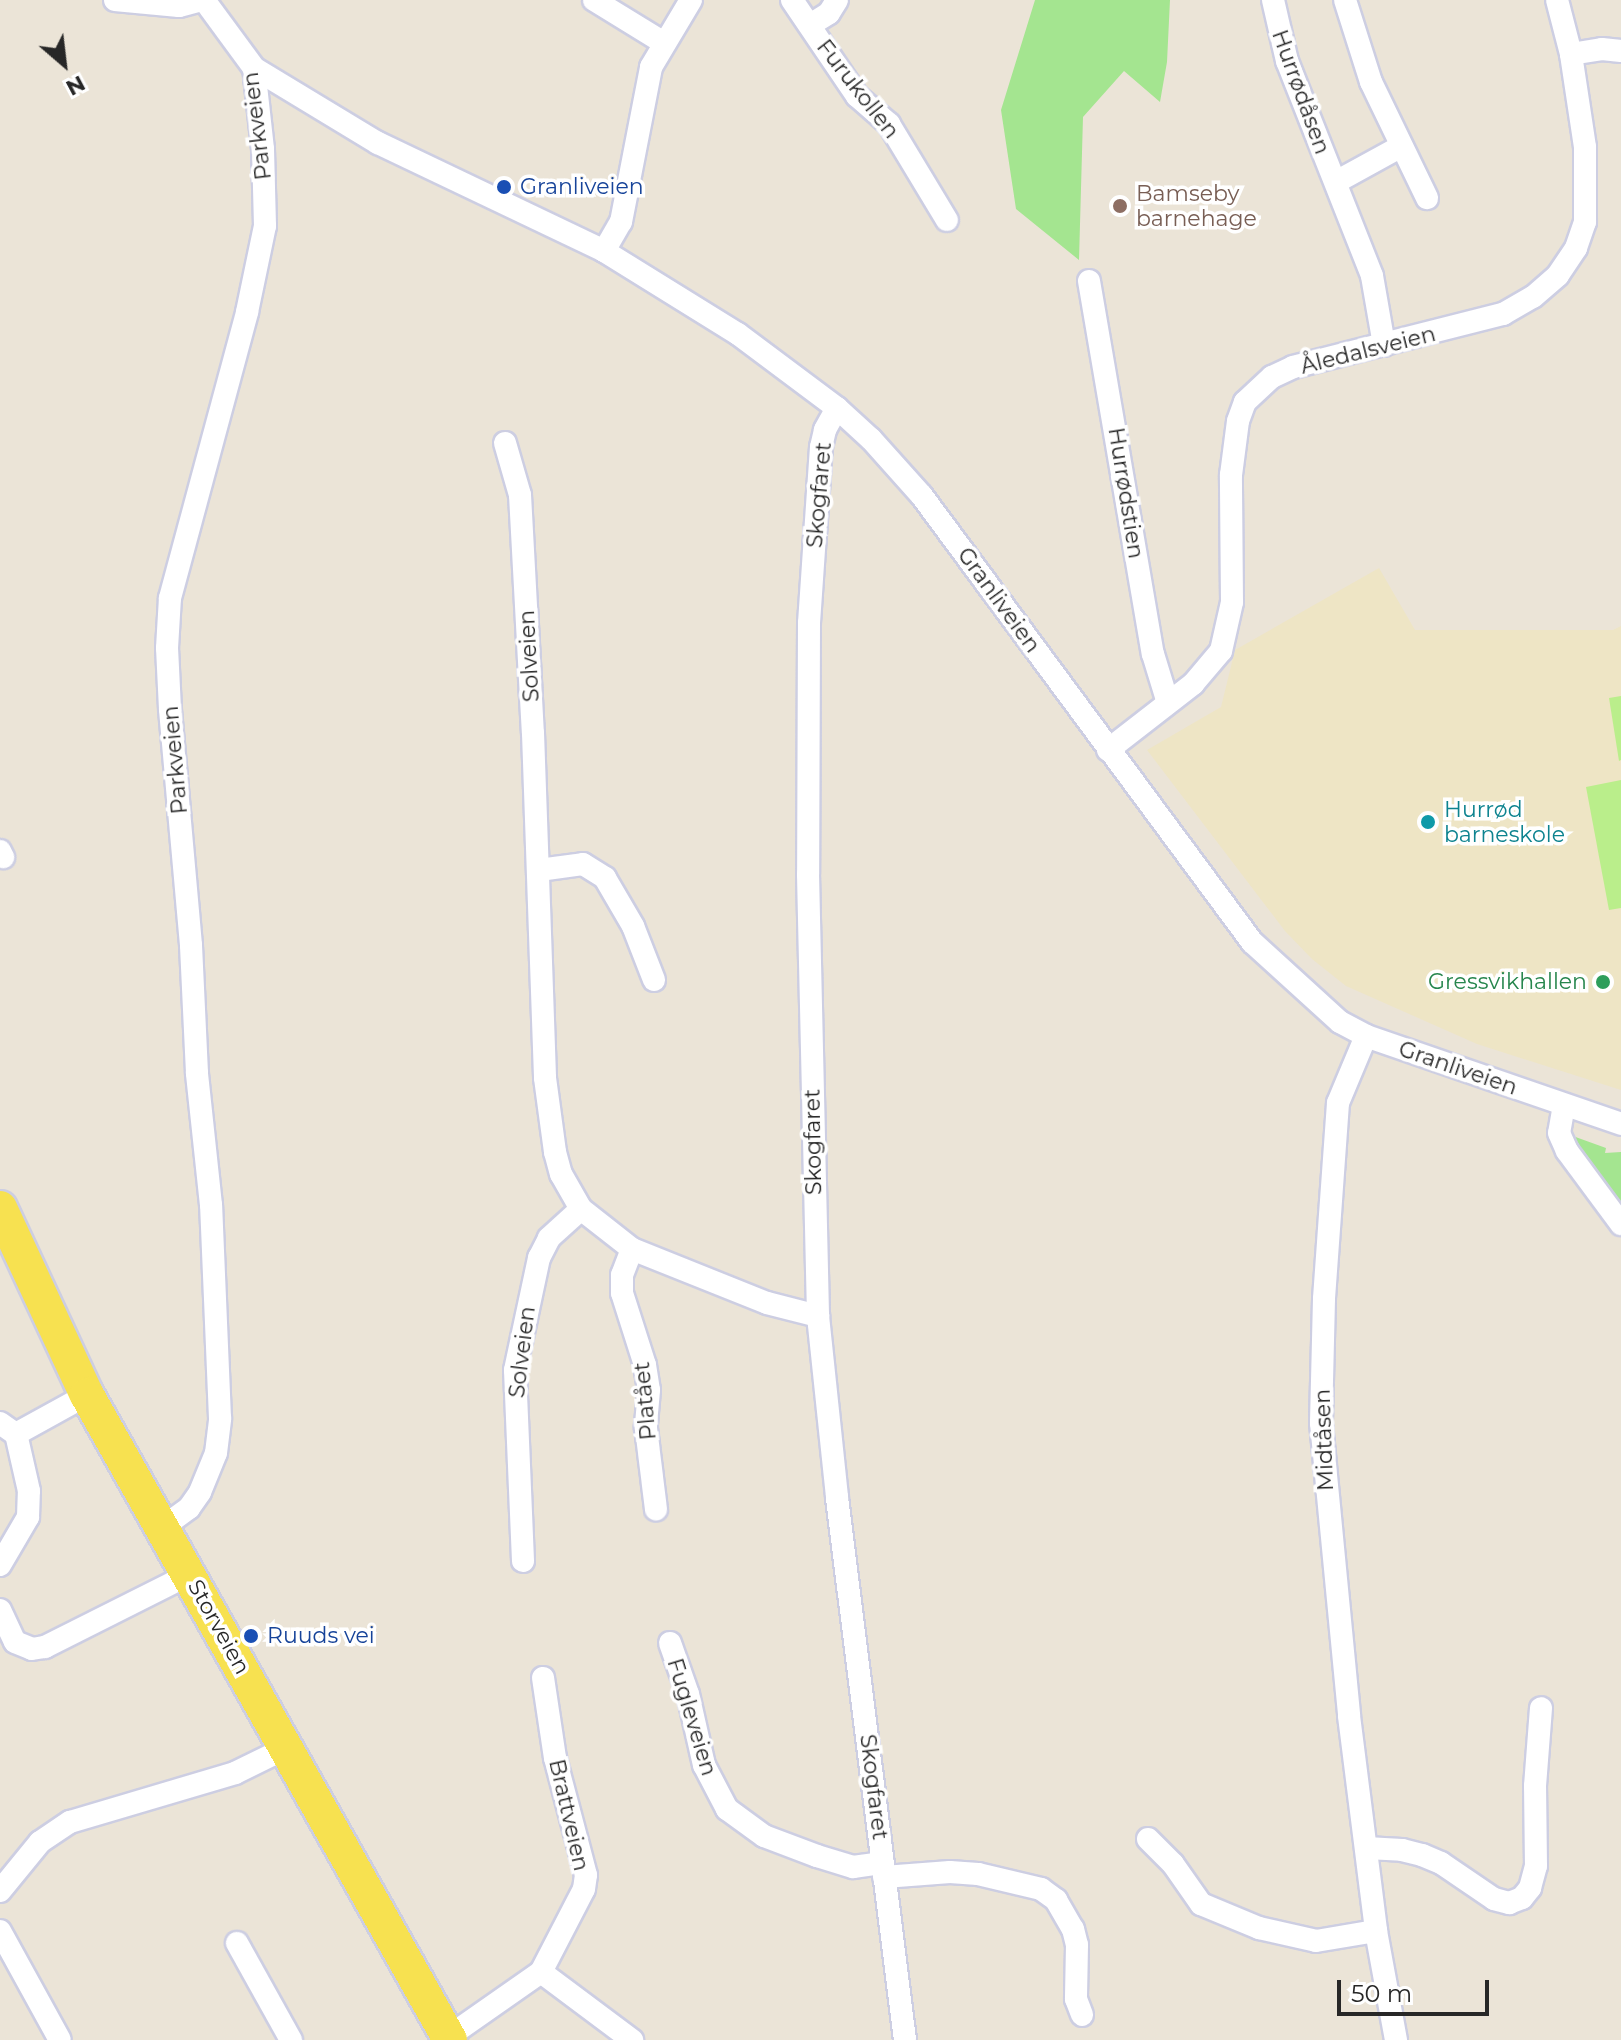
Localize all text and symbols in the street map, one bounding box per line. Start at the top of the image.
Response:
north arrow [24,24,104,104]
street label: Hurrødåsen [1266,26,1336,158]
street label: Furukollen [811,34,905,144]
text: N [61,70,90,102]
street label: Parkveien [237,70,277,182]
place label: Granliveien [520,174,644,200]
marker: Granliveien [495,178,513,196]
place label: Bamseby barnehage [1136,180,1257,232]
marker: Bamseby barnehage [1111,197,1129,215]
street label: Åledalsveien [1298,320,1438,380]
street label: Hurrødstien [1103,426,1149,560]
street label: Skogfaret [801,441,837,549]
street label: Granliveien [952,542,1046,658]
street label: Solveien [513,609,545,703]
street label: Parkveien [157,705,193,815]
place label: Hurrød barneskole [1444,796,1565,848]
marker: Hurrød barneskole [1419,813,1437,831]
place label: Gressvikhallen [1428,969,1587,995]
marker: Gressvikhallen [1594,973,1612,991]
street label: Granliveien [1395,1035,1521,1101]
street label: Skogfaret [799,1089,827,1195]
street label: Solveien [503,1305,541,1399]
street label: Platået [628,1361,662,1441]
street label: Midtåsen [1309,1389,1339,1491]
street label: Storveien [182,1575,256,1679]
place label: Ruuds vei [267,1623,375,1649]
marker: Ruuds vei [242,1627,260,1645]
street label: Fugleveien [662,1655,722,1779]
street label: Skogfaret [854,1733,894,1841]
street label: Brattveien [543,1757,595,1873]
scale bar [1341,1964,1493,2014]
text: 50 m [1351,1979,1412,2008]

